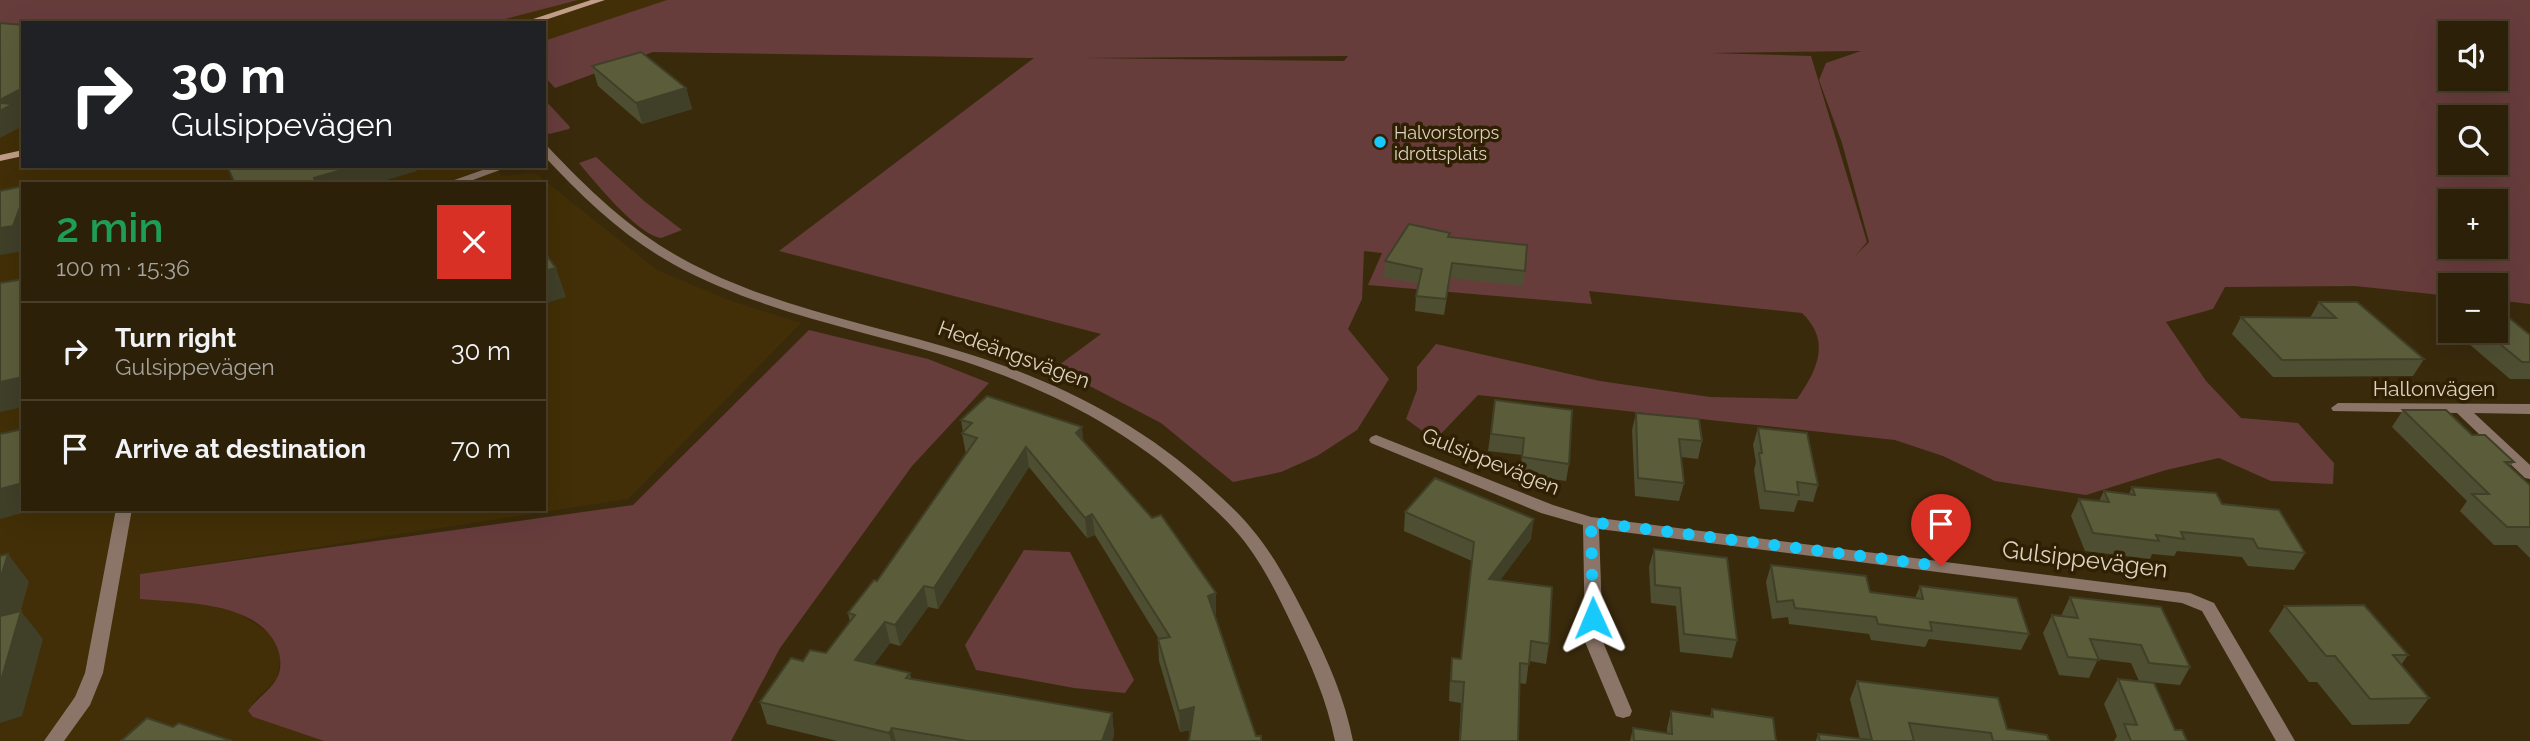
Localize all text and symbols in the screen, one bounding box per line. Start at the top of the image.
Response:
map controls [2438,21,2508,343]
button: sound [2438,21,2508,91]
text: 30 m [171,47,286,104]
icon: right [56,49,147,140]
button: search [2438,105,2508,175]
text: Gulsippevägen [171,106,393,143]
place label: Halvorstorps idrottsplats [1394,122,1500,164]
marker: Halvorstorps idrottsplats [1372,134,1388,150]
button: + [2438,189,2508,259]
text: 2 min [56,203,164,252]
button: close [437,205,511,279]
text: 100 m · 15:36 [56,254,190,281]
button: − [2438,273,2508,343]
street label: Hedeängsvägen [935,315,1093,393]
text: Turn right [115,323,236,353]
icon: right [56,332,94,370]
text: 30 m [451,336,511,366]
text: Gulsippevägen [115,353,275,380]
street label: Hallonvägen [2373,376,2495,401]
street label: Gulsippevägen [1419,422,1563,500]
icon: arrive [56,430,94,468]
text: Arrive at destination [115,434,366,464]
text: 70 m [451,434,511,464]
pin [1911,494,1971,566]
icon: arrive [1922,505,1960,543]
street label: Gulsippevägen [2001,534,2169,584]
position arrow [1556,581,1630,655]

